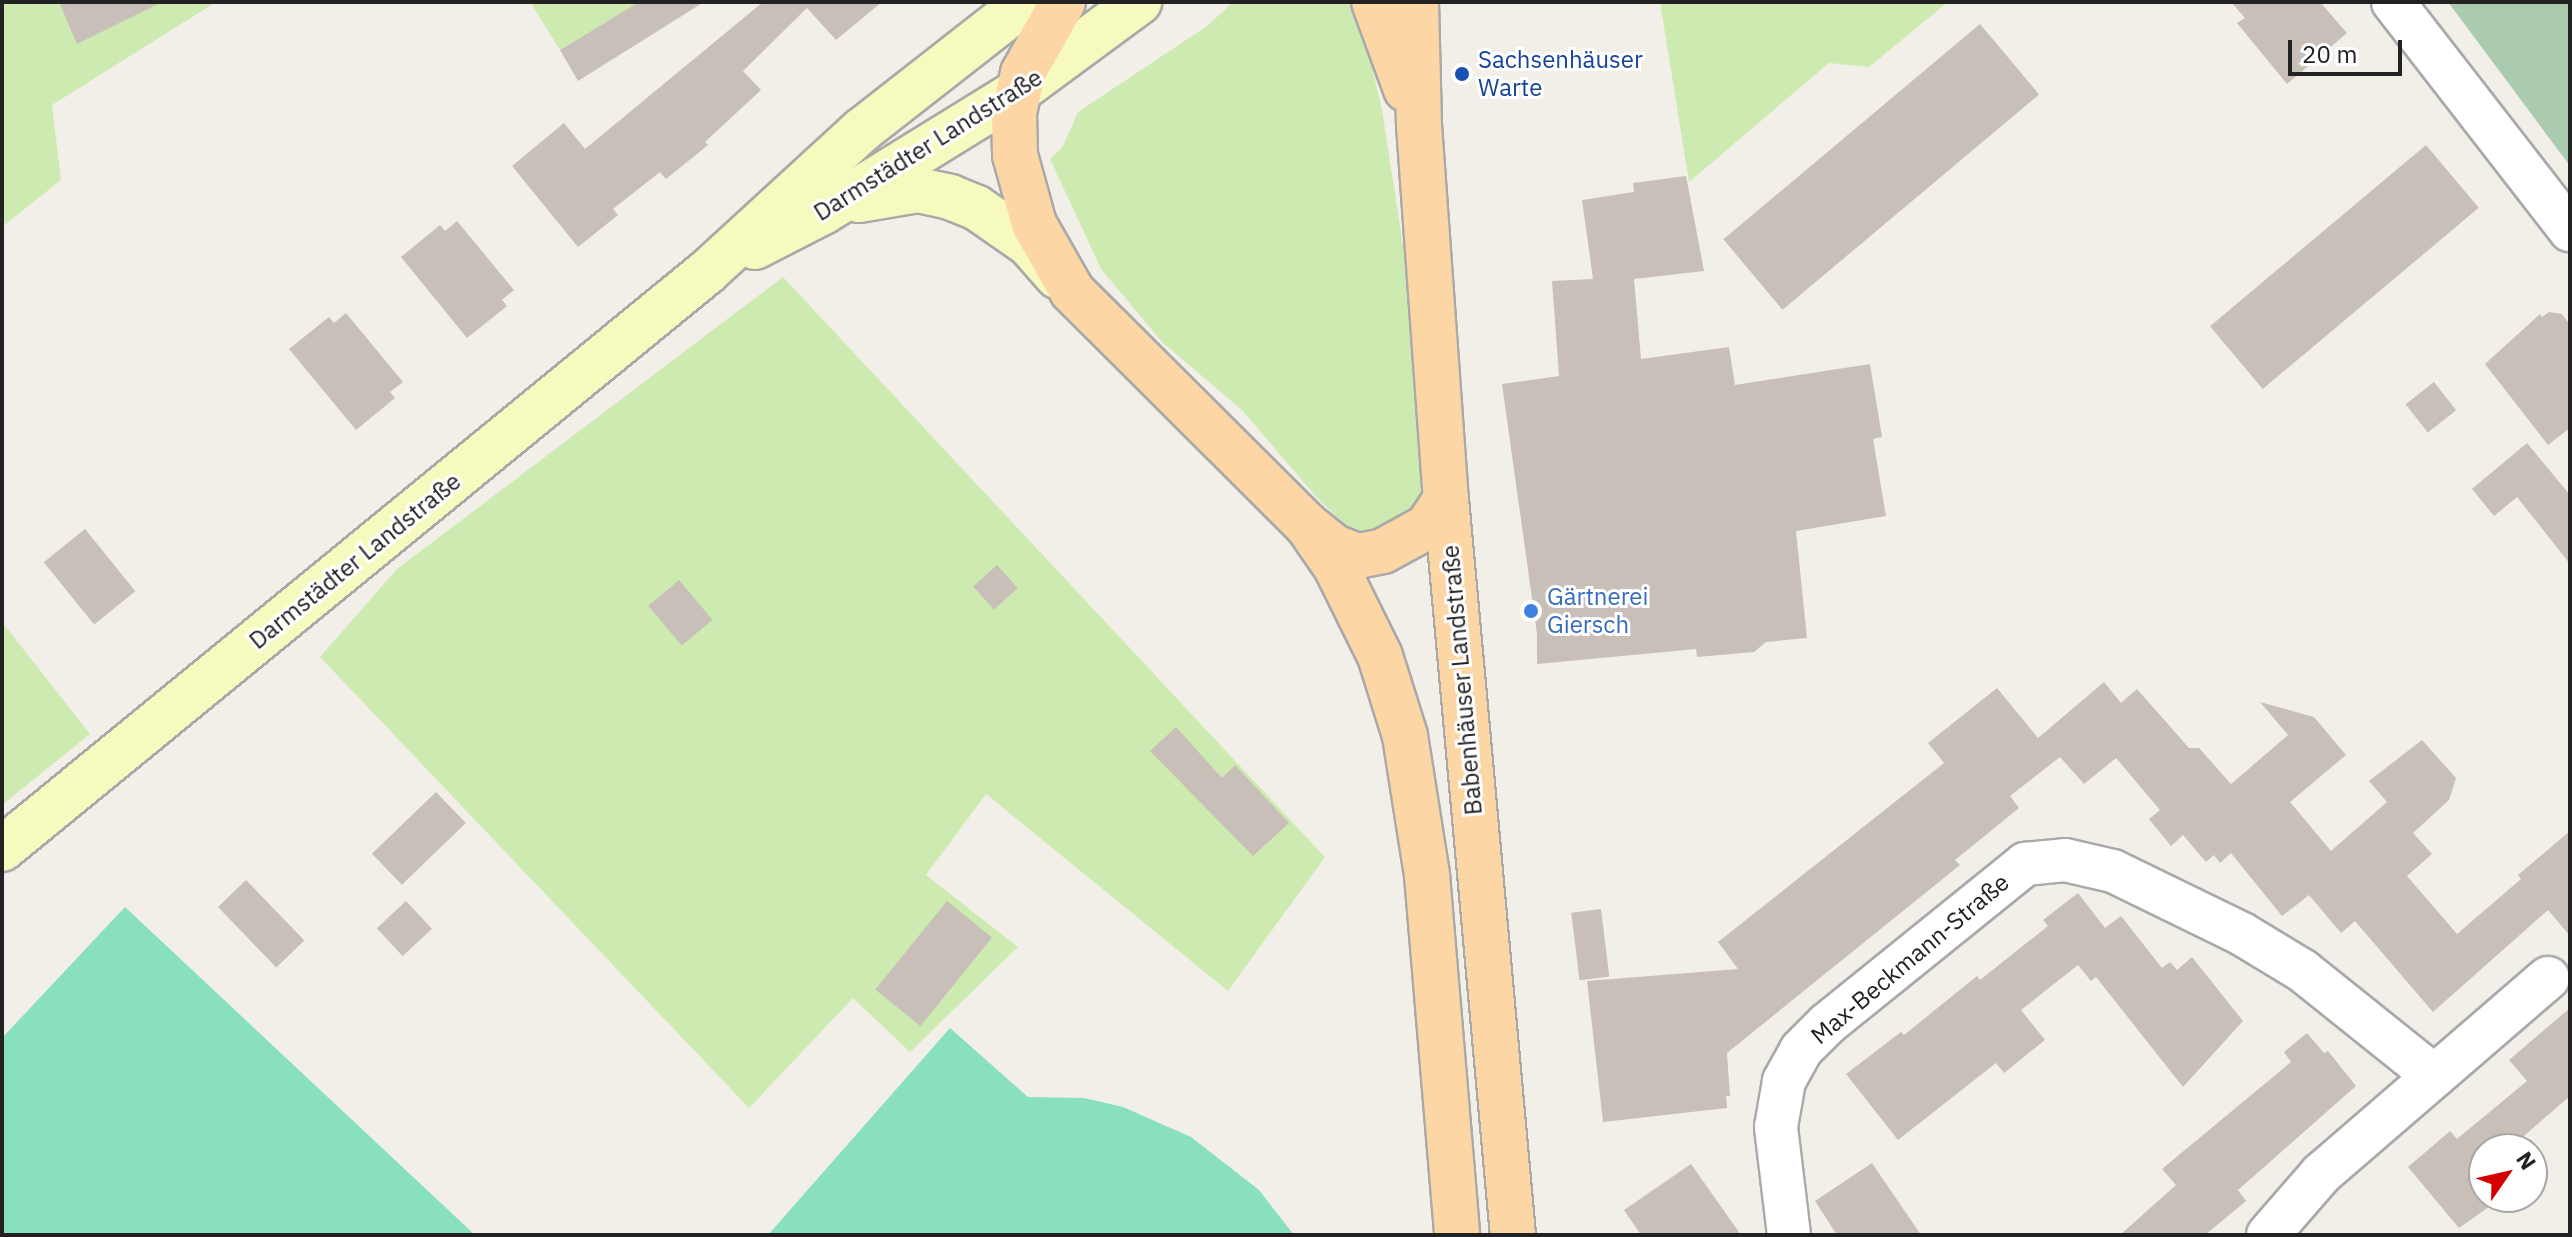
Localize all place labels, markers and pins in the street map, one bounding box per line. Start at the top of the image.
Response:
place label: Sachsenhäuser Warte [1478,46,1643,102]
marker: Sachsenhäuser Warte [1453,65,1471,83]
place label: Gärtnerei Giersch [1547,583,1648,639]
marker: Gärtnerei Giersch [1522,602,1540,620]

